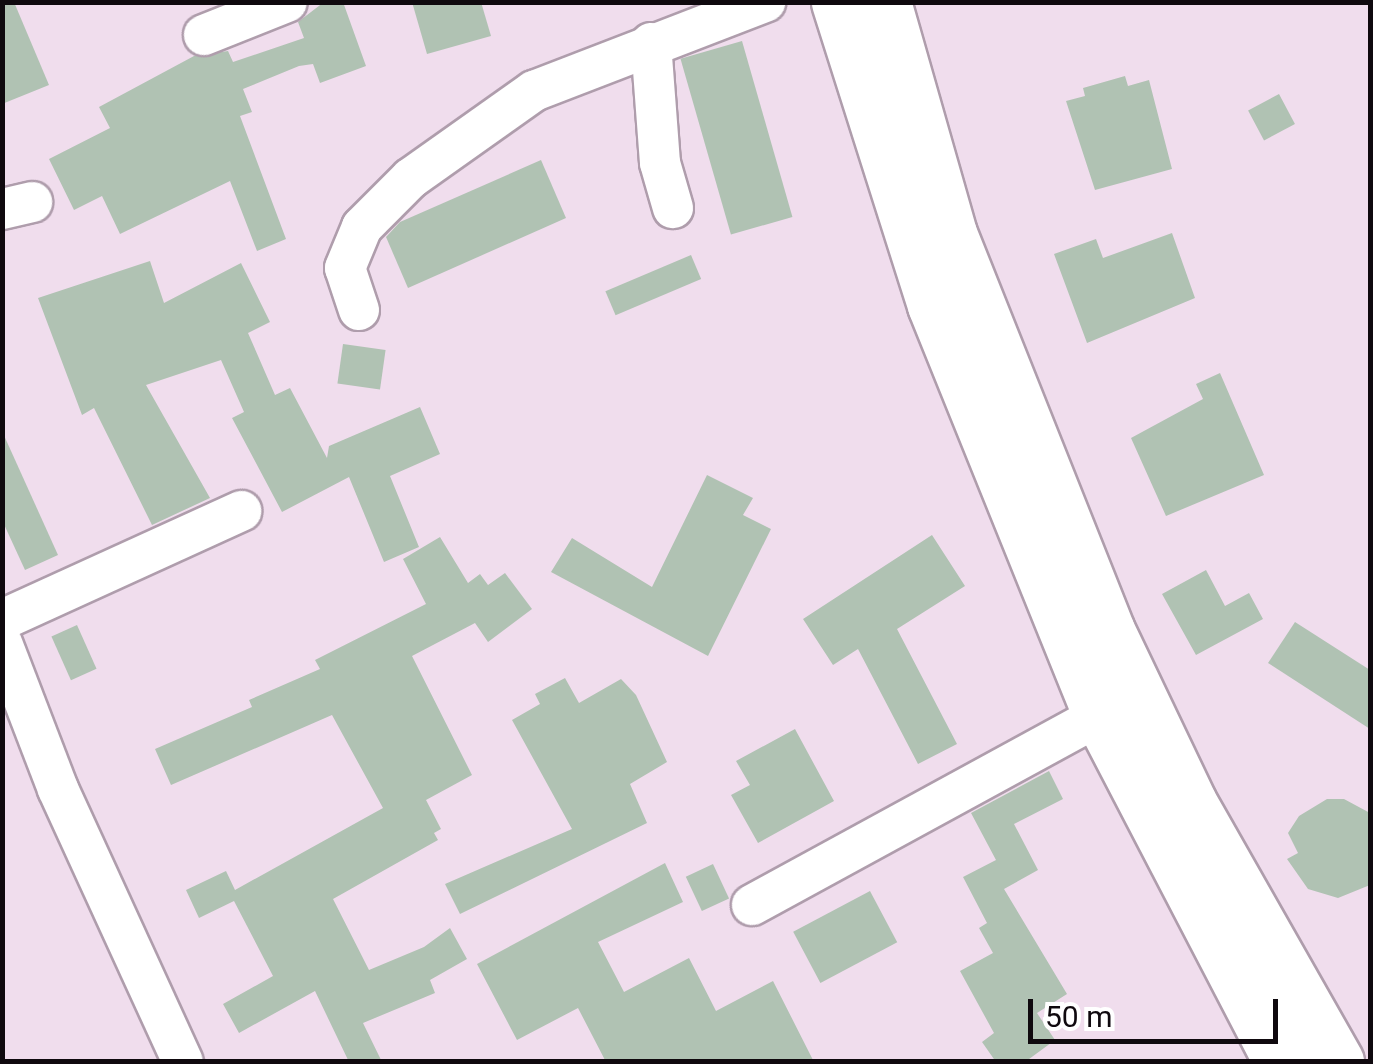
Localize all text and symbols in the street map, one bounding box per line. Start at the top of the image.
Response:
scale bar [1033,979,1283,1041]
text: 50 m [1045,999,1112,1034]

